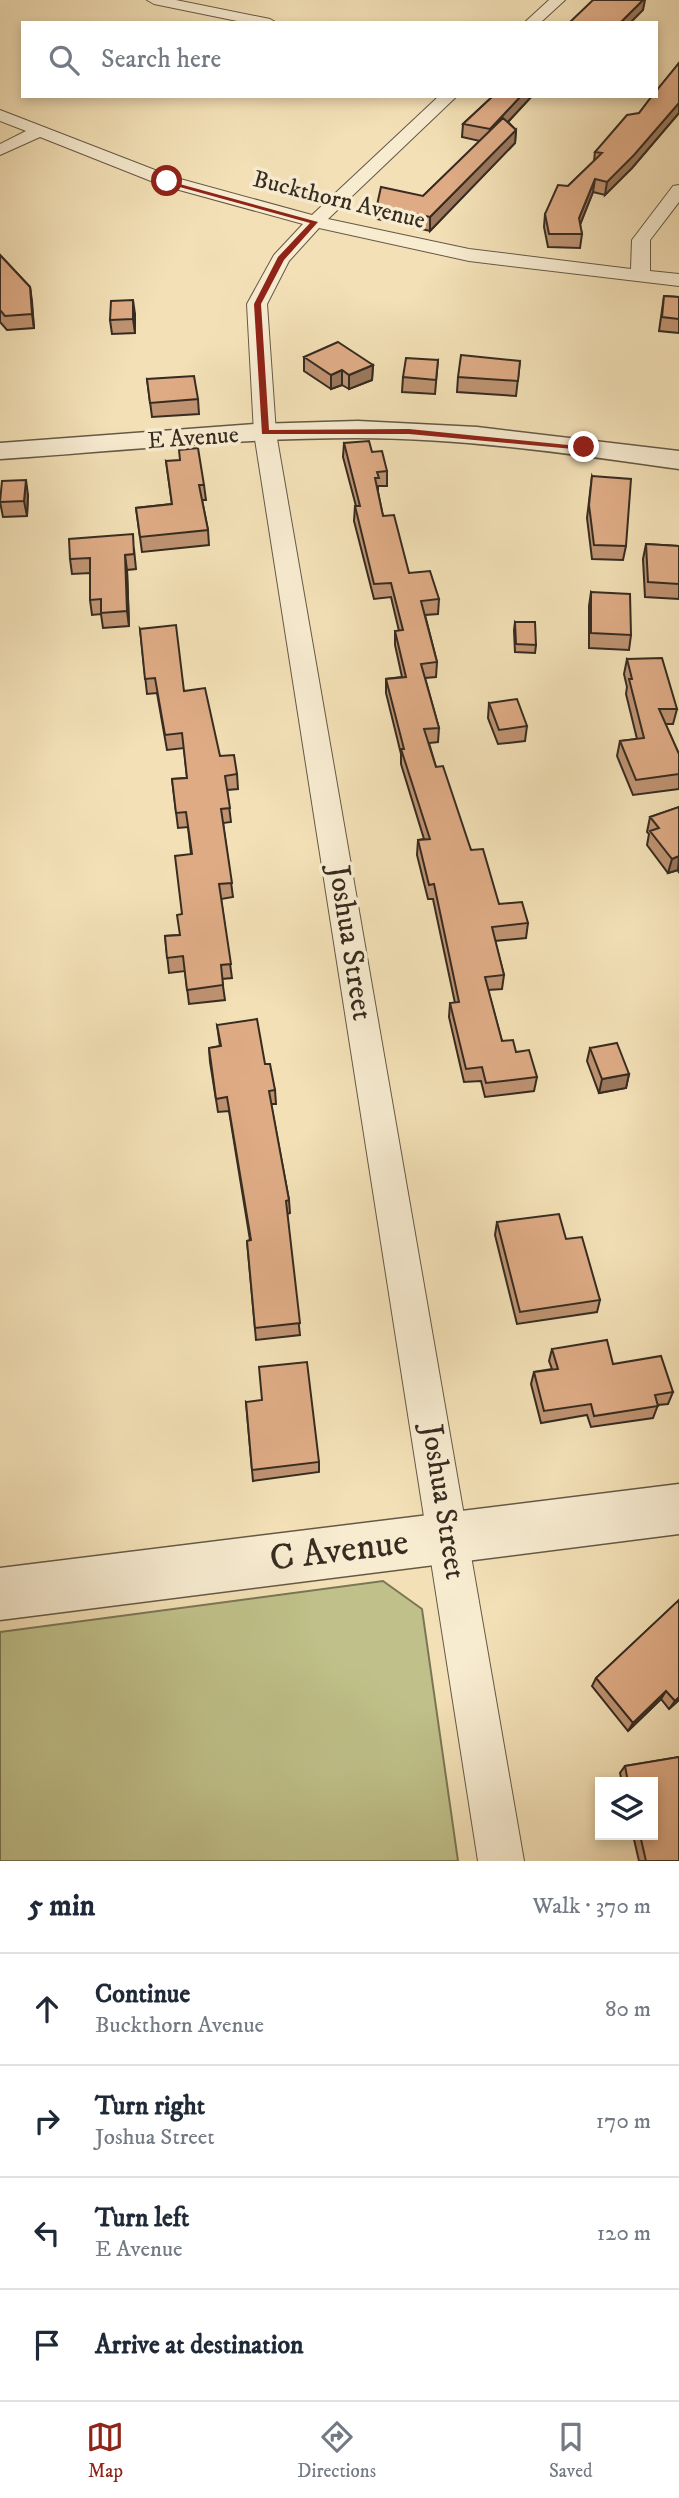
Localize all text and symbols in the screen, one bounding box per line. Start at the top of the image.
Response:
search box [21,21,658,98]
icon: search [45,41,83,79]
text: Search here [101,43,221,76]
street label: Buckthorn Avenue [250,164,428,236]
route start [151,165,182,196]
street label: E Avenue [146,420,240,456]
route end [568,431,599,462]
street label: Joshua Street [319,860,380,1023]
street label: Joshua Street [412,1419,473,1582]
street label: C Avenue [267,1519,411,1583]
map controls [595,1777,658,1840]
button: layers [595,1777,658,1840]
text: 5 min [28,1888,95,1925]
text: Walk · 370 m [533,1892,651,1921]
text: Continue [95,1978,190,2011]
icon: ahead [28,1990,66,2028]
text: 80 m [605,1995,651,2024]
text: Buckthorn Avenue [95,2011,264,2040]
text: Turn right [95,2090,205,2123]
icon: right [28,2102,66,2140]
text: 170 m [596,2107,651,2136]
text: Joshua Street [95,2123,215,2152]
text: Turn left [95,2202,189,2235]
icon: left [28,2214,66,2252]
text: 120 m [597,2219,651,2248]
text: E Avenue [95,2235,183,2264]
icon: arrive [28,2326,66,2364]
text: Arrive at destination [95,2329,304,2362]
tab: Map [86,2418,124,2483]
tab: Directions [297,2418,376,2483]
tab: Saved [549,2418,593,2483]

